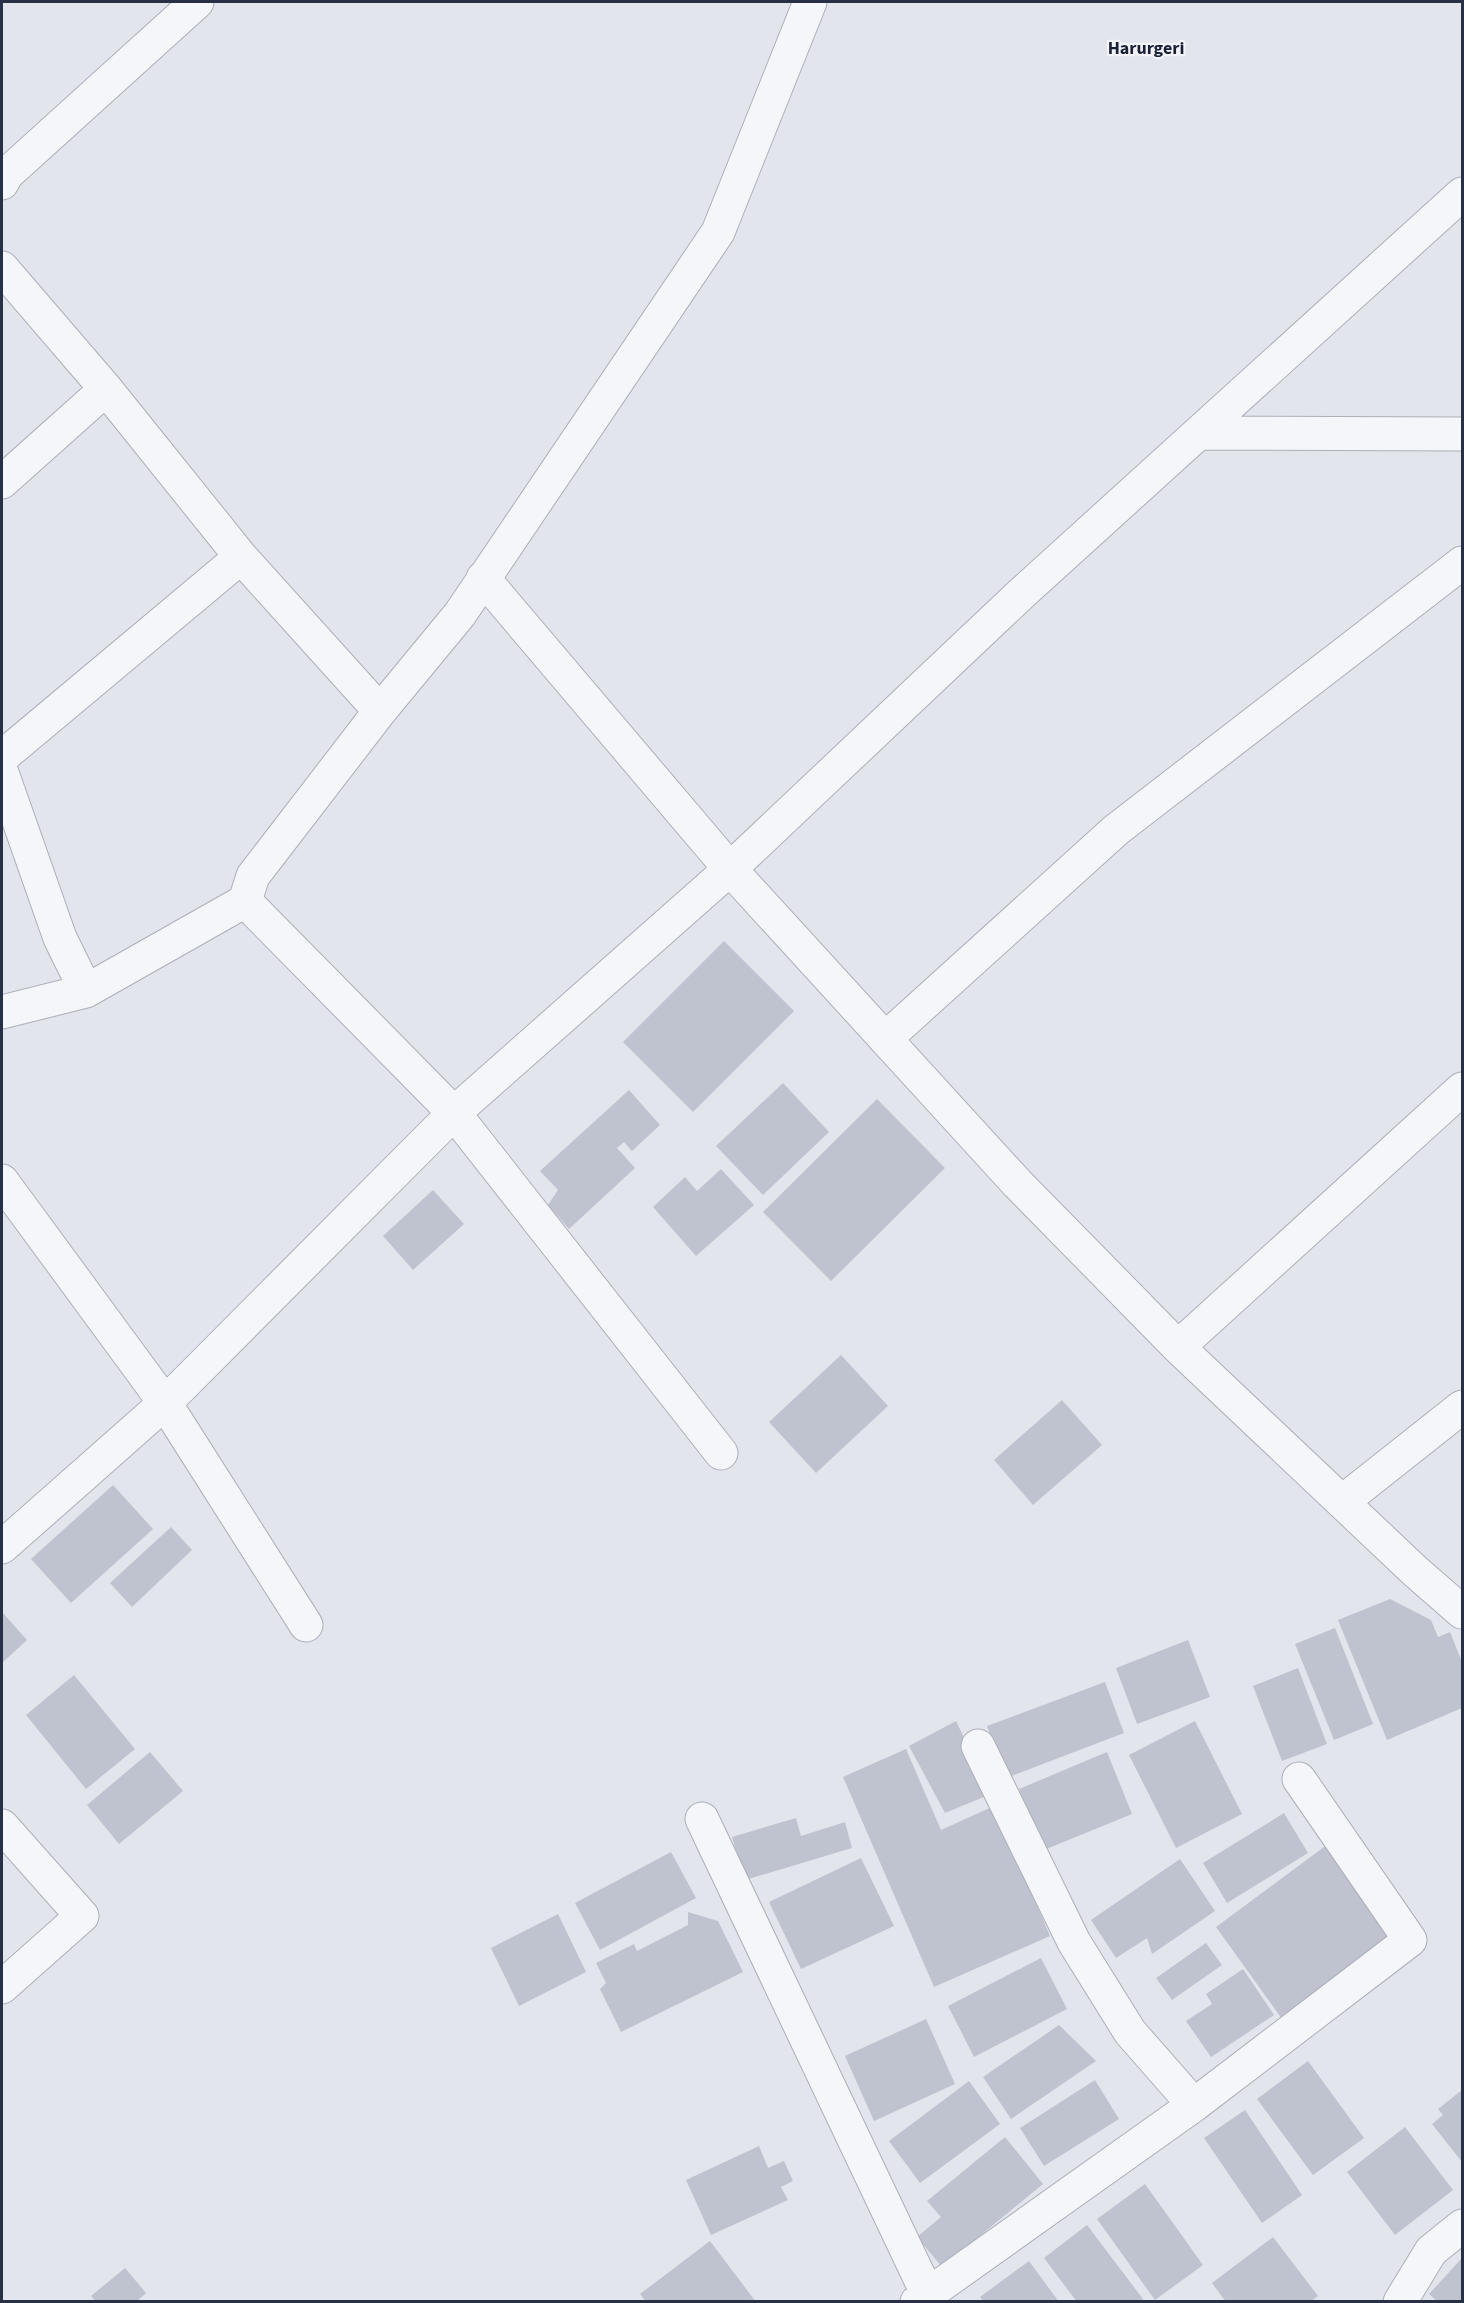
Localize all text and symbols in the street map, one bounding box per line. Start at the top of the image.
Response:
district label: Harurgeri [1108,36,1184,61]

